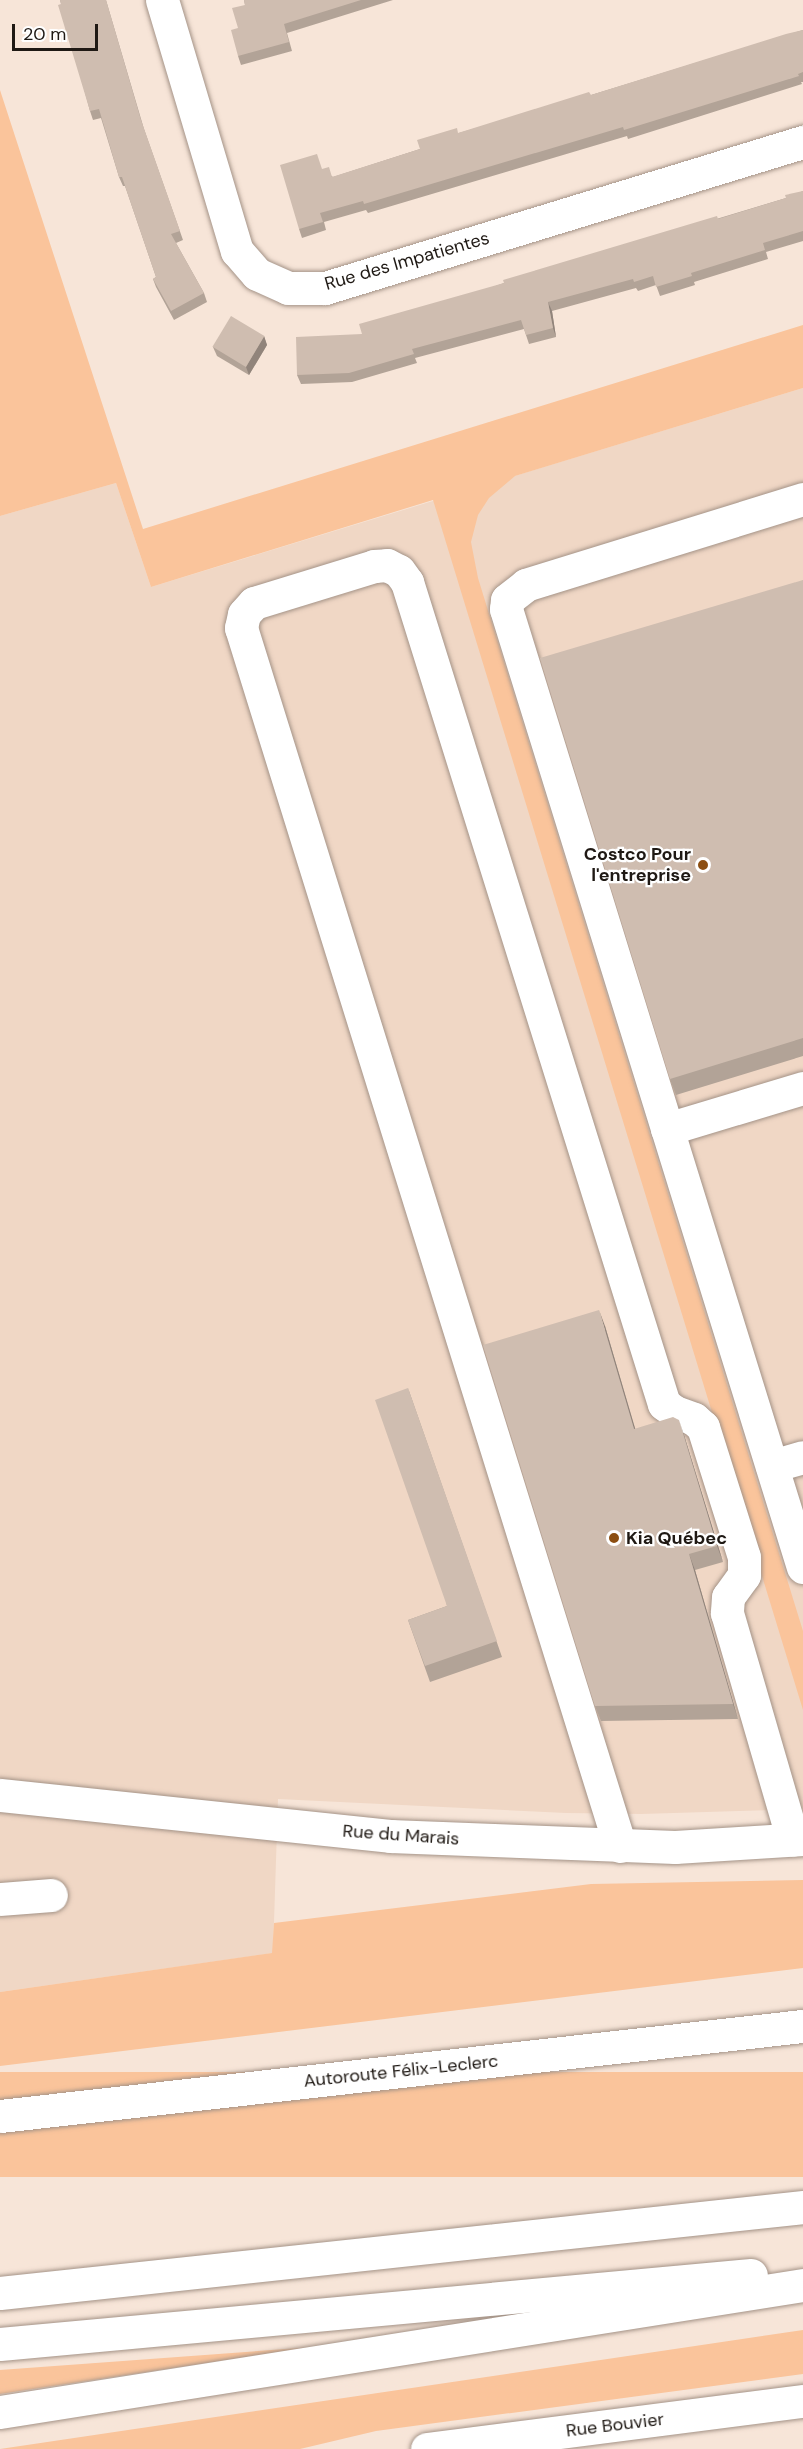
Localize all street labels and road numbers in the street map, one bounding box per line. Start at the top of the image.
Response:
street label: Rue des Impatientes [322,227,492,295]
street label: Rue du Marais [342,1820,460,1850]
street label: Autoroute Félix-Leclerc [303,2050,499,2092]
street label: Rue Bouvier [565,2408,665,2442]

